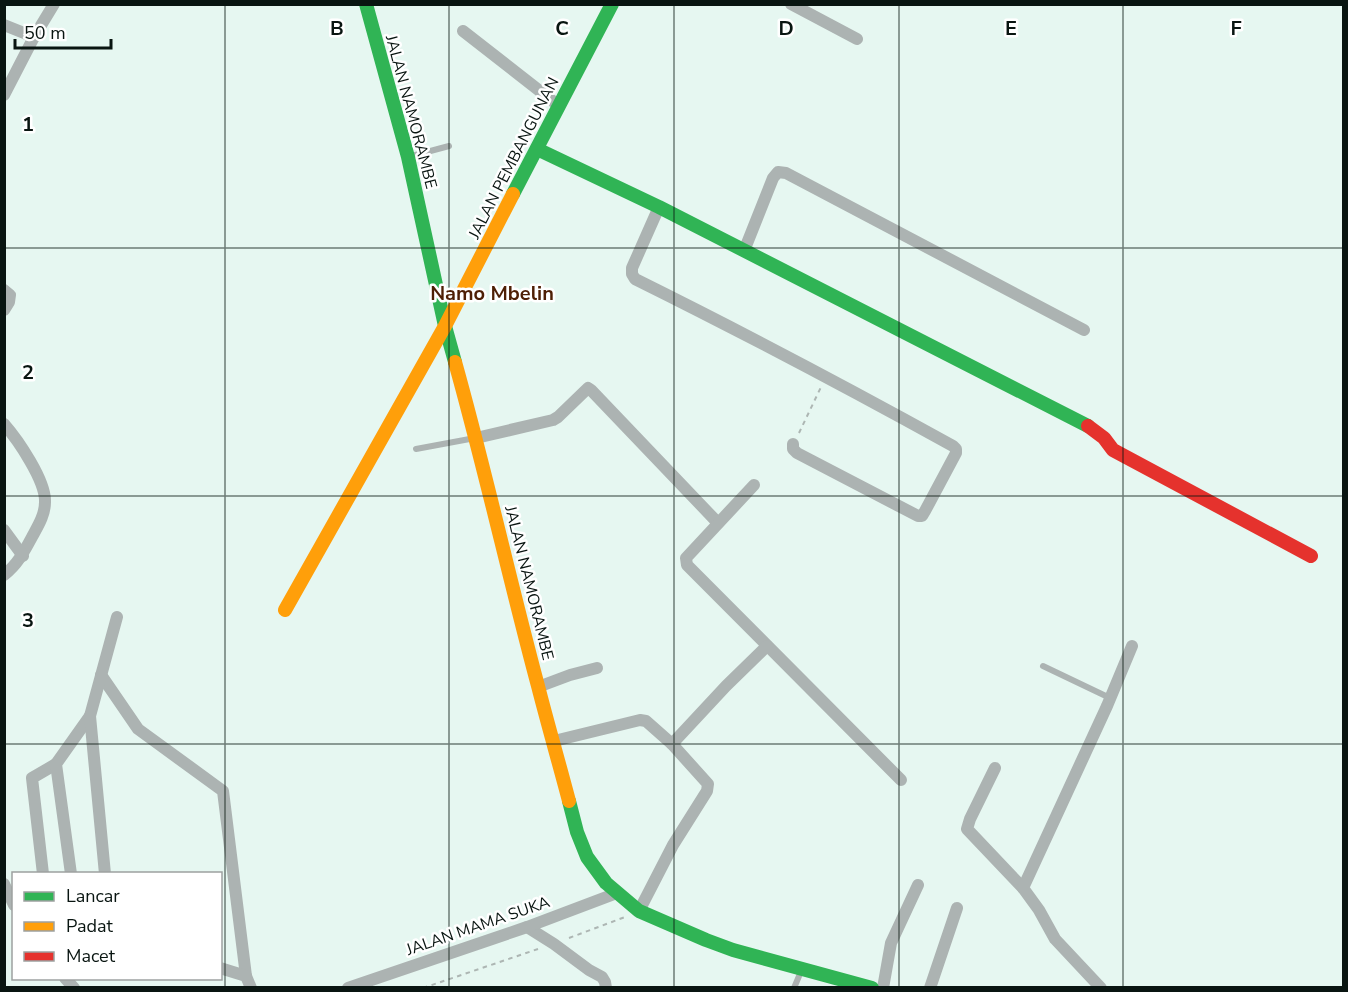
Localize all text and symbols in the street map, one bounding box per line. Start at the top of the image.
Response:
scale bar [15,12,111,50]
text: B [330,15,344,42]
text: C [555,15,569,42]
text: D [778,15,794,42]
text: E [1005,15,1017,42]
text: F [1230,15,1242,42]
text: 50 m [24,21,66,45]
street label: JALAN NAMORAMBE [380,32,442,191]
street label: JALAN PEMBANGUNAN [463,73,564,244]
text: 1 [22,111,34,138]
district label: Namo Mbelin [430,280,554,307]
text: 2 [22,359,34,386]
street label: JALAN NAMORAMBE [499,503,559,662]
text: 3 [22,607,34,634]
legend [12,872,222,980]
text: Lancar [66,884,120,908]
street label: JALAN MAMA SUKA [402,891,553,961]
text: Padat [66,914,114,938]
text: Macet [66,944,116,968]

